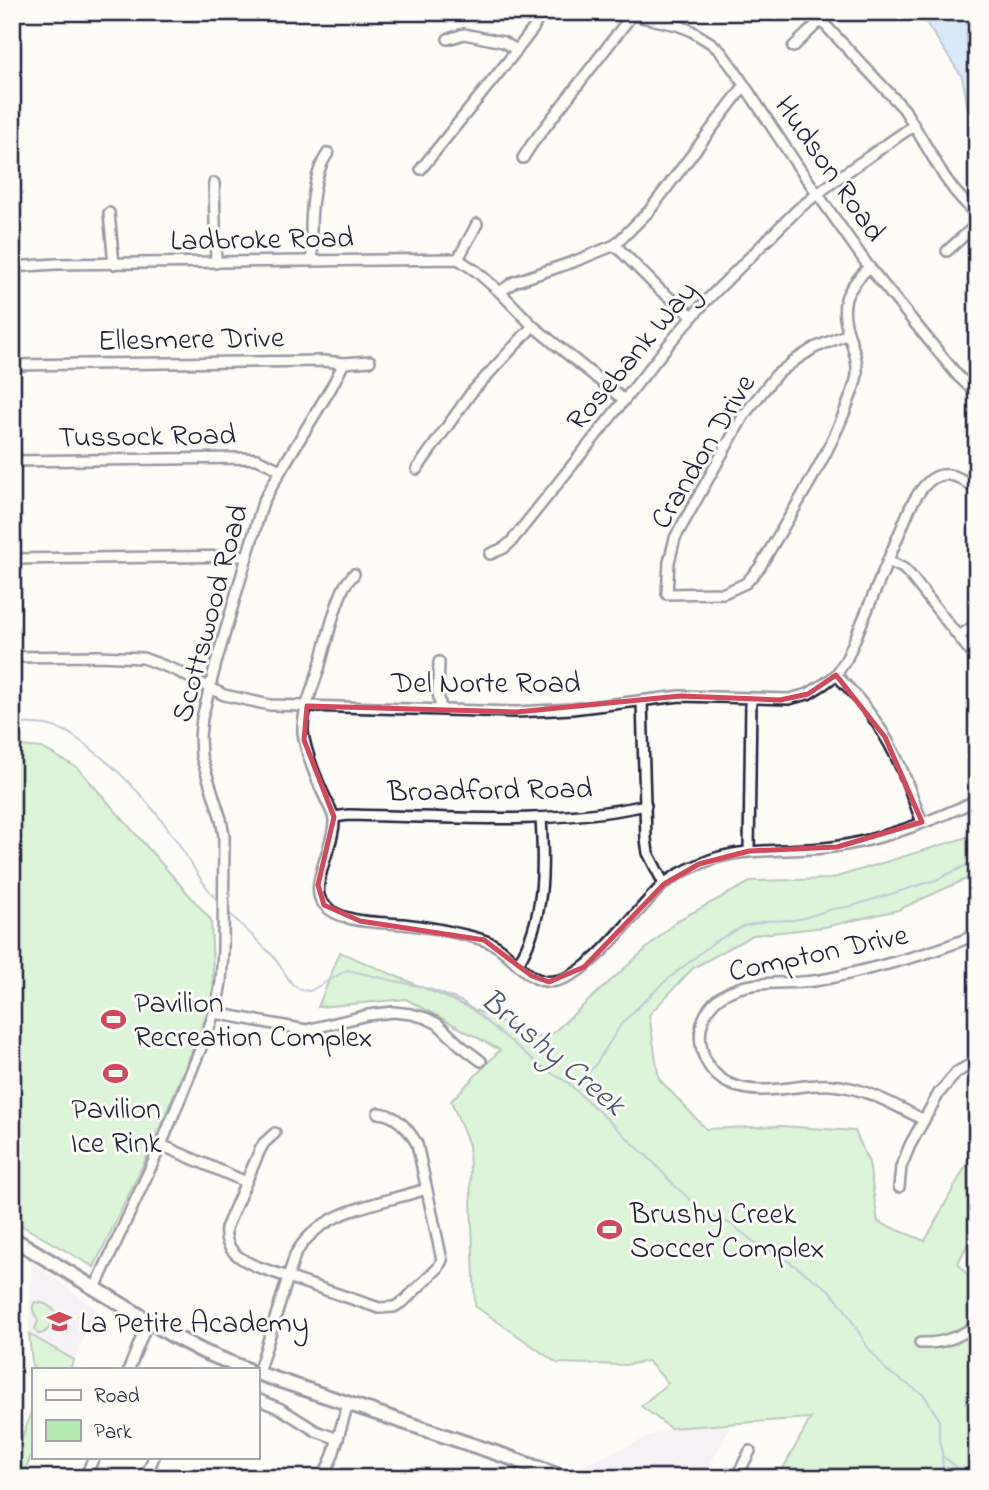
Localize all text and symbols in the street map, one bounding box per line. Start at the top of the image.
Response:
street label: Hudson Road [762,88,895,252]
street label: Ladbroke Road [170,217,354,265]
street label: Rosebank Way [557,272,709,442]
street label: Ellesmere Drive [97,317,285,365]
street label: Crandon Drive [641,366,769,539]
street label: Tussock Road [58,414,236,462]
street label: Scottswood Road [162,500,262,728]
street label: Del Norte Road [390,663,581,707]
street label: Broadford Road [386,768,593,816]
street label: Compton Drive [725,914,913,995]
water label: Brushy Creek [469,979,636,1130]
place label: Pavilion Recreation Complex [134,983,372,1061]
sports icon: Pavilion Recreation Complex [100,1005,128,1033]
sports icon: Pavilion Ice Rink [102,1059,130,1087]
place label: Pavilion Ice Rink [70,1089,162,1167]
place label: Brushy Creek Soccer Complex [629,1194,824,1272]
sports icon: Brushy Creek Soccer Complex [596,1216,624,1244]
place label: La Petite Academy [80,1303,309,1347]
school or university icon: La Petite Academy [46,1308,74,1336]
legend [32,1368,259,1458]
text: Road [94,1382,140,1412]
text: Park [94,1418,133,1448]

